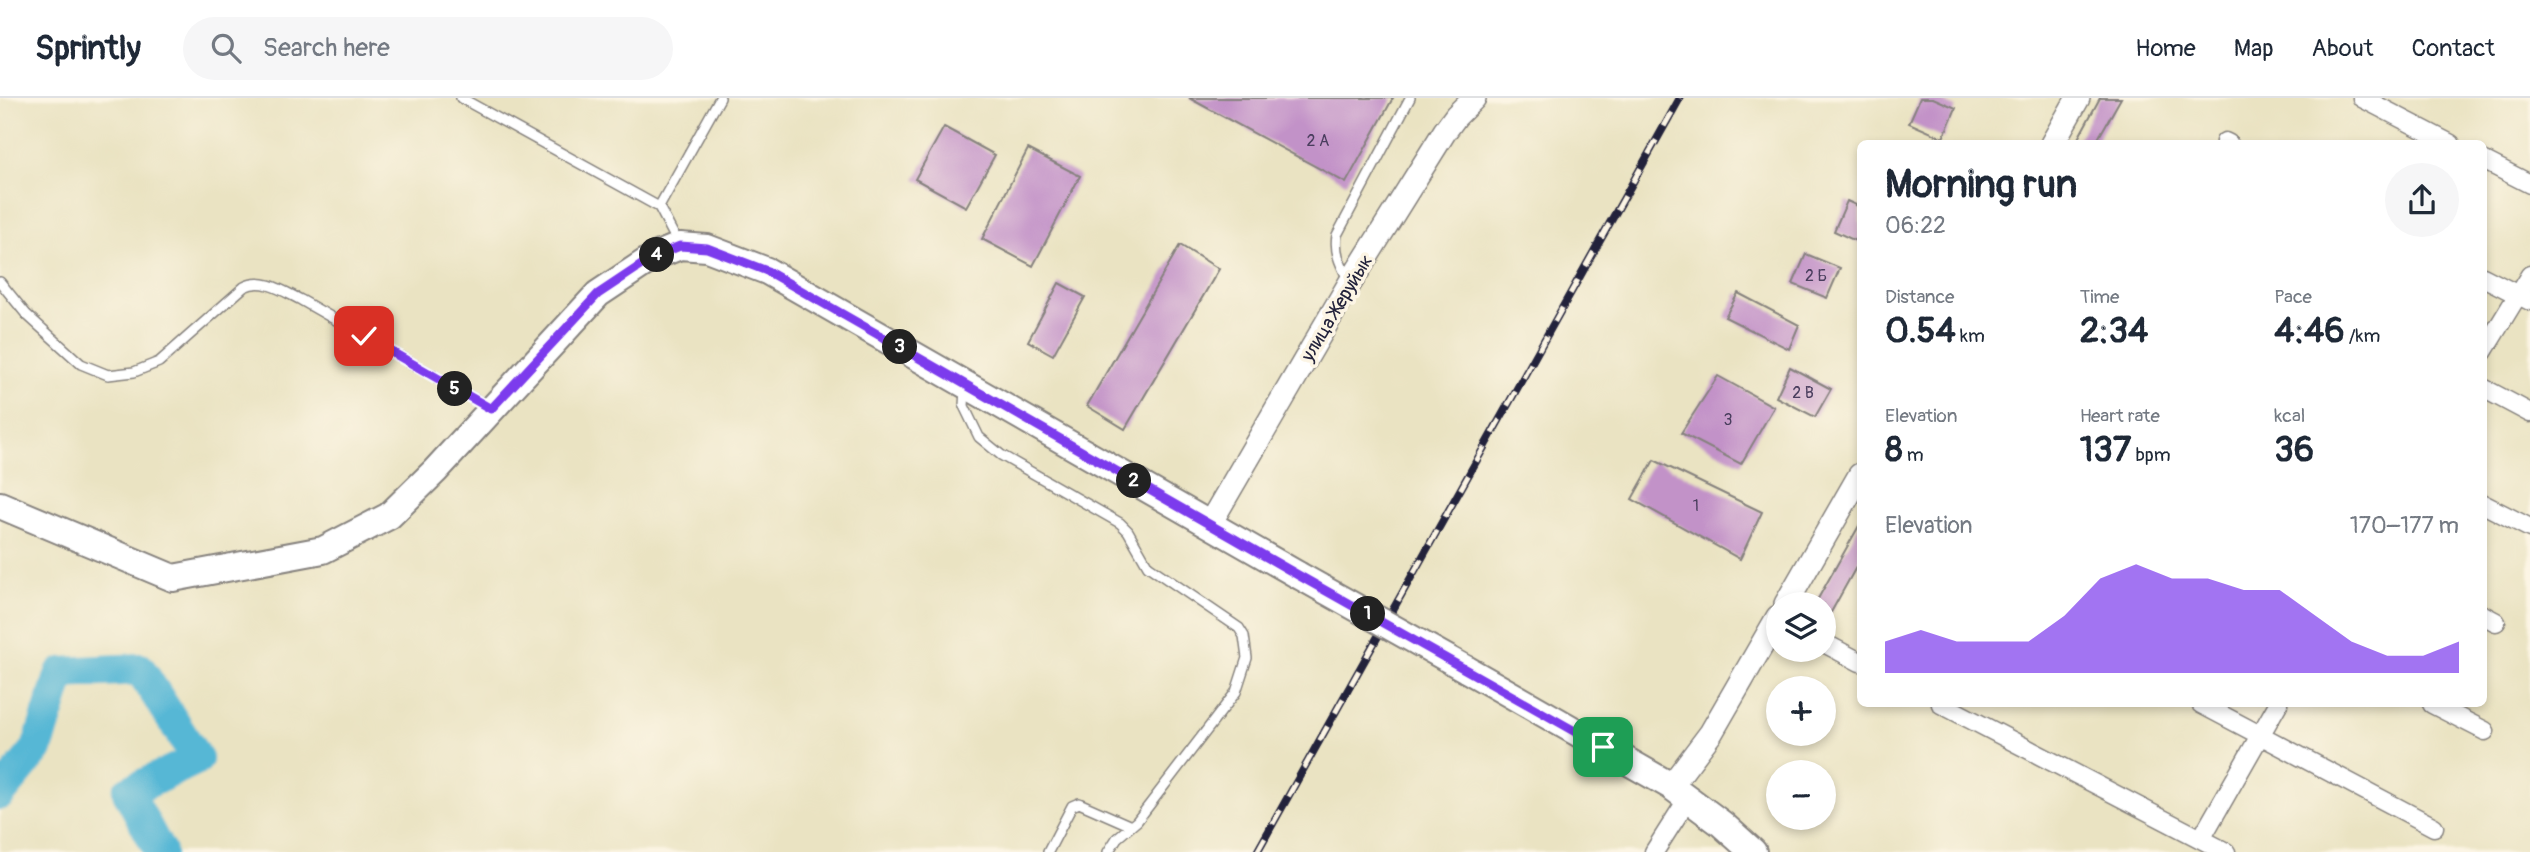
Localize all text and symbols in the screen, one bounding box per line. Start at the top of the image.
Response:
search box [183,17,673,80]
text: Sprintly [35,28,141,69]
icon: search [207,29,245,67]
text: Search here [263,32,390,64]
text: Home [2135,34,2196,63]
text: Map [2234,34,2274,63]
text: About [2312,34,2374,63]
text: Contact [2412,34,2495,63]
house number: 2 А [1307,131,1329,151]
text: Morning run [1885,161,2077,209]
button: share [2385,163,2459,237]
text: 06:22 [1885,211,1946,240]
pin: 4 [640,238,674,272]
text: 4 [651,242,662,266]
street label: улица Жеруйык [1295,250,1378,367]
house number: 2 Б [1805,266,1827,286]
text: Distance [1885,285,1954,309]
text: Time [2080,285,2119,309]
text: Pace [2274,285,2312,309]
pin [334,306,394,366]
text: 0.54 [1885,309,1956,353]
text: 2:34 [2080,309,2148,353]
text: 4:46 [2274,309,2345,353]
icon: check [345,317,383,355]
text: km [1956,324,1985,348]
text: /km [2345,324,2380,348]
pin: 3 [883,330,918,364]
text: 3 [894,334,905,358]
pin: 5 [438,372,472,406]
text: 5 [449,376,460,400]
house number: 2 В [1792,383,1814,403]
text: Elevation [1885,404,1957,428]
text: Heart rate [2080,404,2160,428]
text: kcal [2274,404,2305,428]
house number: 3 [1724,410,1733,430]
text: 8 [1885,428,1903,472]
text: 137 [2080,428,2131,472]
text: 36 [2274,428,2314,472]
text: m [1903,443,1924,467]
text: bpm [2131,443,2171,467]
pin: 2 [1116,464,1152,498]
text: 2 [1128,468,1139,492]
house number: 1 [1693,496,1699,516]
text: Elevation [1885,511,1973,540]
text: 170–177 m [2350,511,2459,540]
map controls [1766,592,1836,830]
button: layers [1766,592,1836,662]
pin: 1 [1350,596,1386,632]
text: 1 [1364,601,1371,625]
button: + [1766,676,1836,746]
pin [1573,717,1633,777]
icon: arrive [1584,728,1622,766]
button: − [1766,760,1836,830]

